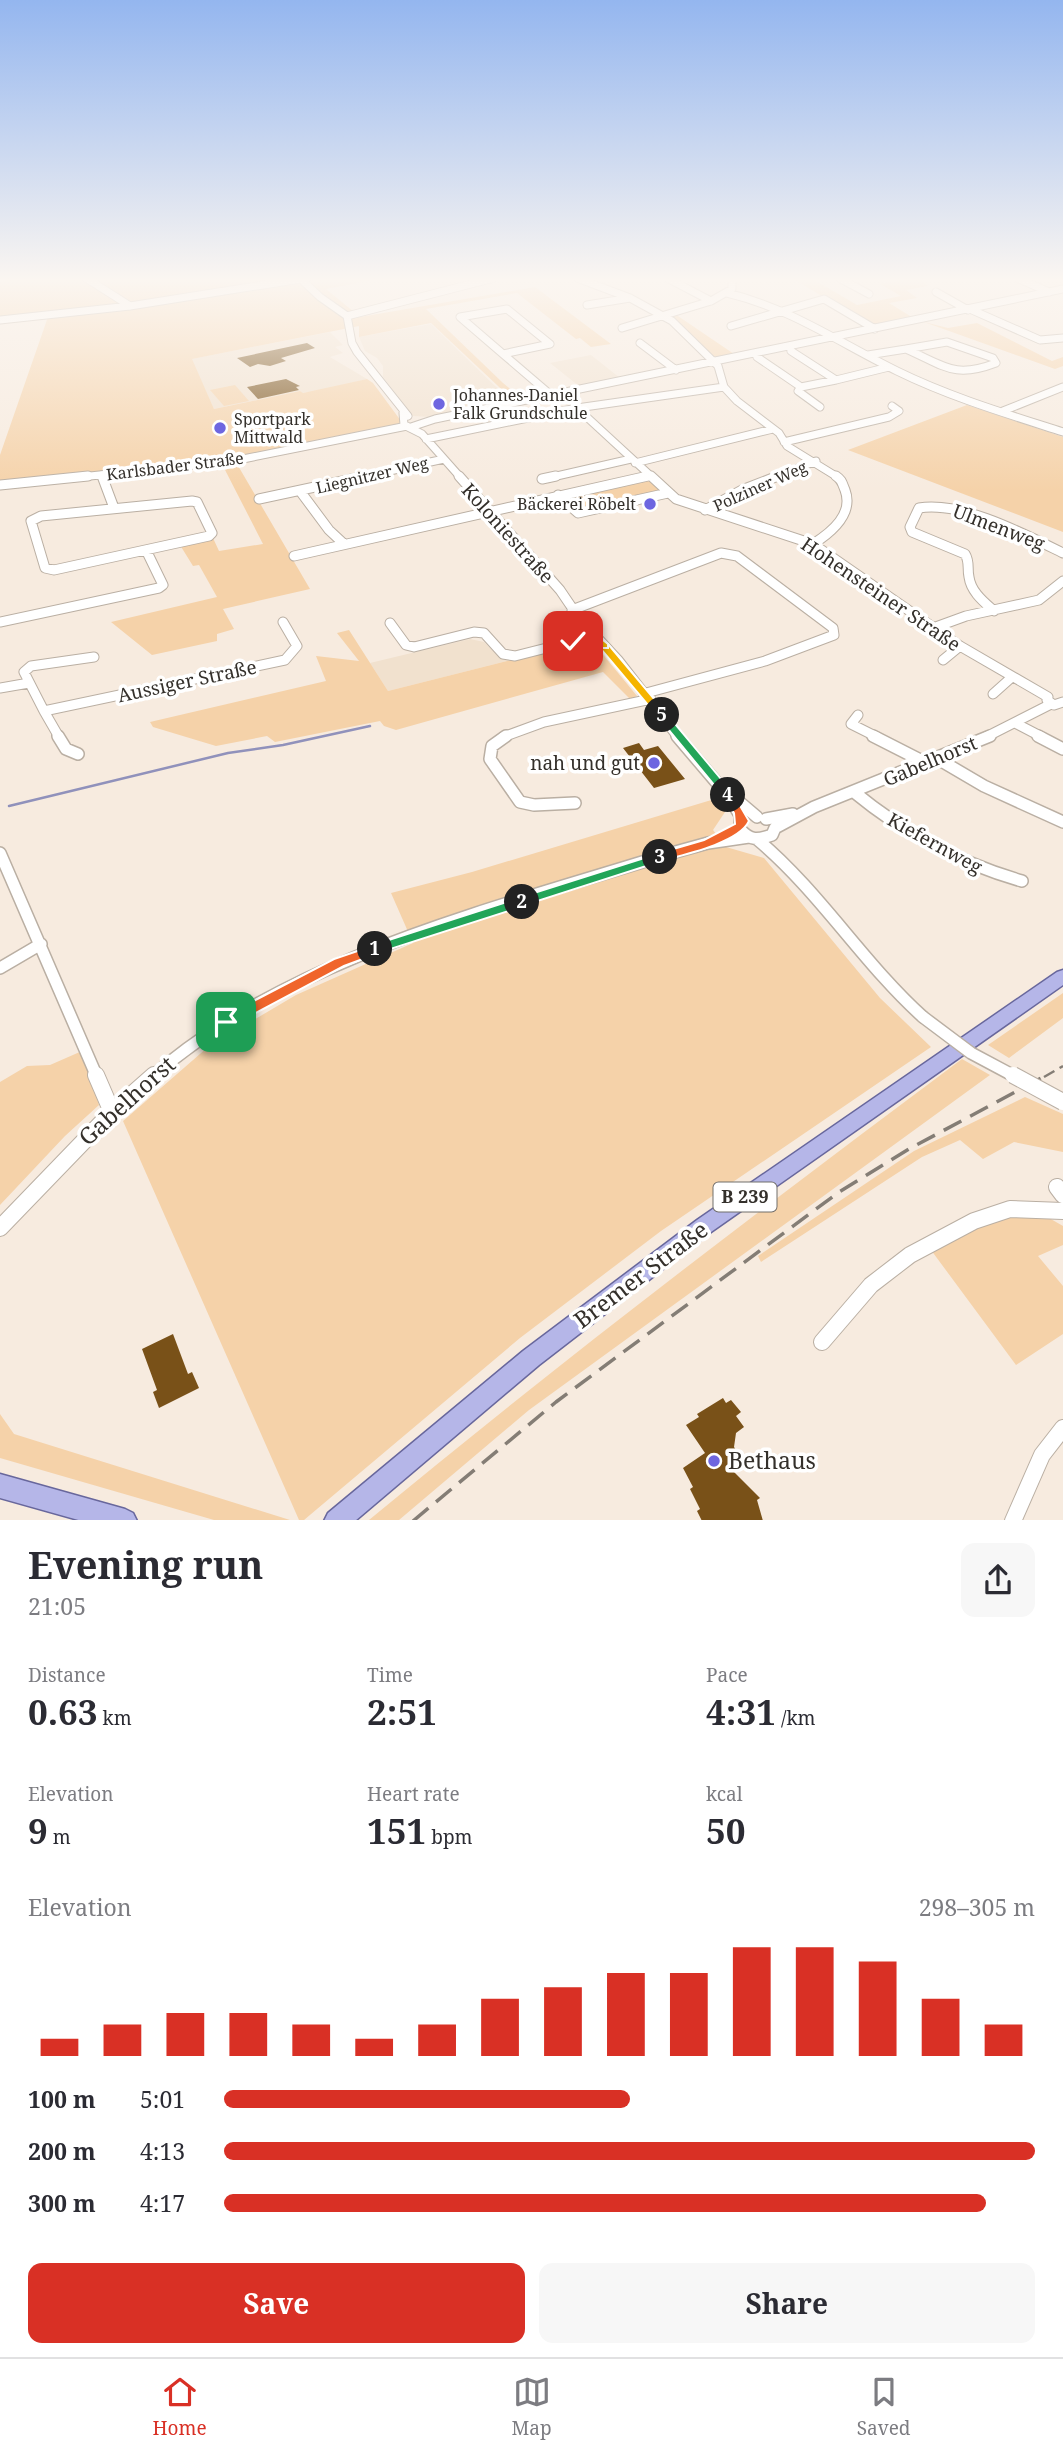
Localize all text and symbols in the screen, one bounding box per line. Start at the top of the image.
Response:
place label: Johannes-Daniel Falk Grundschule [452,384,587,424]
marker: Johannes-Daniel Falk Grundschule [431,396,447,412]
place label: Sportpark Mittwald [234,408,311,448]
marker: Sportpark Mittwald [212,420,228,436]
street label: Karlsbader Straße [105,447,245,485]
street label: Liegnitzer Weg [314,451,431,499]
street label: Polziner Weg [710,455,811,517]
street label: Koloniestraße [456,477,560,589]
place label: Bäckerei Röbelt [517,493,636,515]
marker: Bäckerei Röbelt [642,496,658,512]
street label: Ulmenweg [949,498,1049,556]
street label: Hohensteiner Straße [796,531,966,657]
pin [543,611,603,671]
icon: check [554,622,592,660]
street label: Aussiger Straße [115,654,259,708]
pin: 5 [644,698,680,732]
text: 5 [656,701,667,727]
street label: Gabelhorst [879,730,981,792]
place label: nah und gut [530,750,640,776]
marker: nah und gut [646,755,662,771]
pin: 4 [710,778,746,812]
text: 4 [722,781,733,807]
street label: Kiefernweg [883,806,987,880]
pin: 3 [642,840,678,874]
text: 3 [654,843,665,869]
pin: 2 [504,884,540,920]
text: 2 [516,888,527,914]
pin: 1 [358,932,392,967]
text: 1 [369,935,380,961]
pin [196,992,256,1052]
icon: arrive [207,1003,245,1041]
street label: Gabelhorst [71,1048,182,1152]
road number: B 239 [714,1182,776,1212]
street label: Bremer Straße [567,1213,714,1335]
place label: Bethaus [728,1444,816,1476]
marker: Bethaus [706,1453,722,1469]
text: Evening run [28,1538,263,1590]
button: share [961,1543,1035,1617]
text: 21:05 [28,1590,86,1622]
text: Distance [28,1662,106,1688]
text: Time [367,1662,413,1688]
text: Pace [706,1662,748,1688]
text: 0.63 [28,1688,98,1735]
text: 2:51 [367,1688,437,1735]
text: 4:31 [706,1688,776,1735]
text: km [98,1705,132,1731]
text: /km [776,1705,815,1731]
text: Elevation [28,1781,114,1807]
text: Heart rate [367,1781,460,1807]
text: kcal [706,1781,743,1807]
text: 9 [28,1807,48,1854]
text: 151 [367,1807,426,1854]
text: 50 [706,1807,746,1854]
text: m [48,1824,71,1850]
text: bpm [426,1824,473,1850]
text: Elevation [28,1891,132,1923]
text: 298–305 m [919,1891,1035,1923]
text: 100 m [28,2083,96,2115]
text: 5:01 [140,2083,185,2115]
text: 200 m [28,2135,96,2167]
text: 4:13 [140,2135,185,2167]
text: 300 m [28,2187,96,2219]
text: 4:17 [140,2187,185,2219]
button: Save [28,2263,525,2343]
button: Share [539,2263,1035,2343]
tab: Home [152,2373,207,2441]
tab: Map [512,2373,552,2441]
tab: Saved [857,2373,911,2441]

